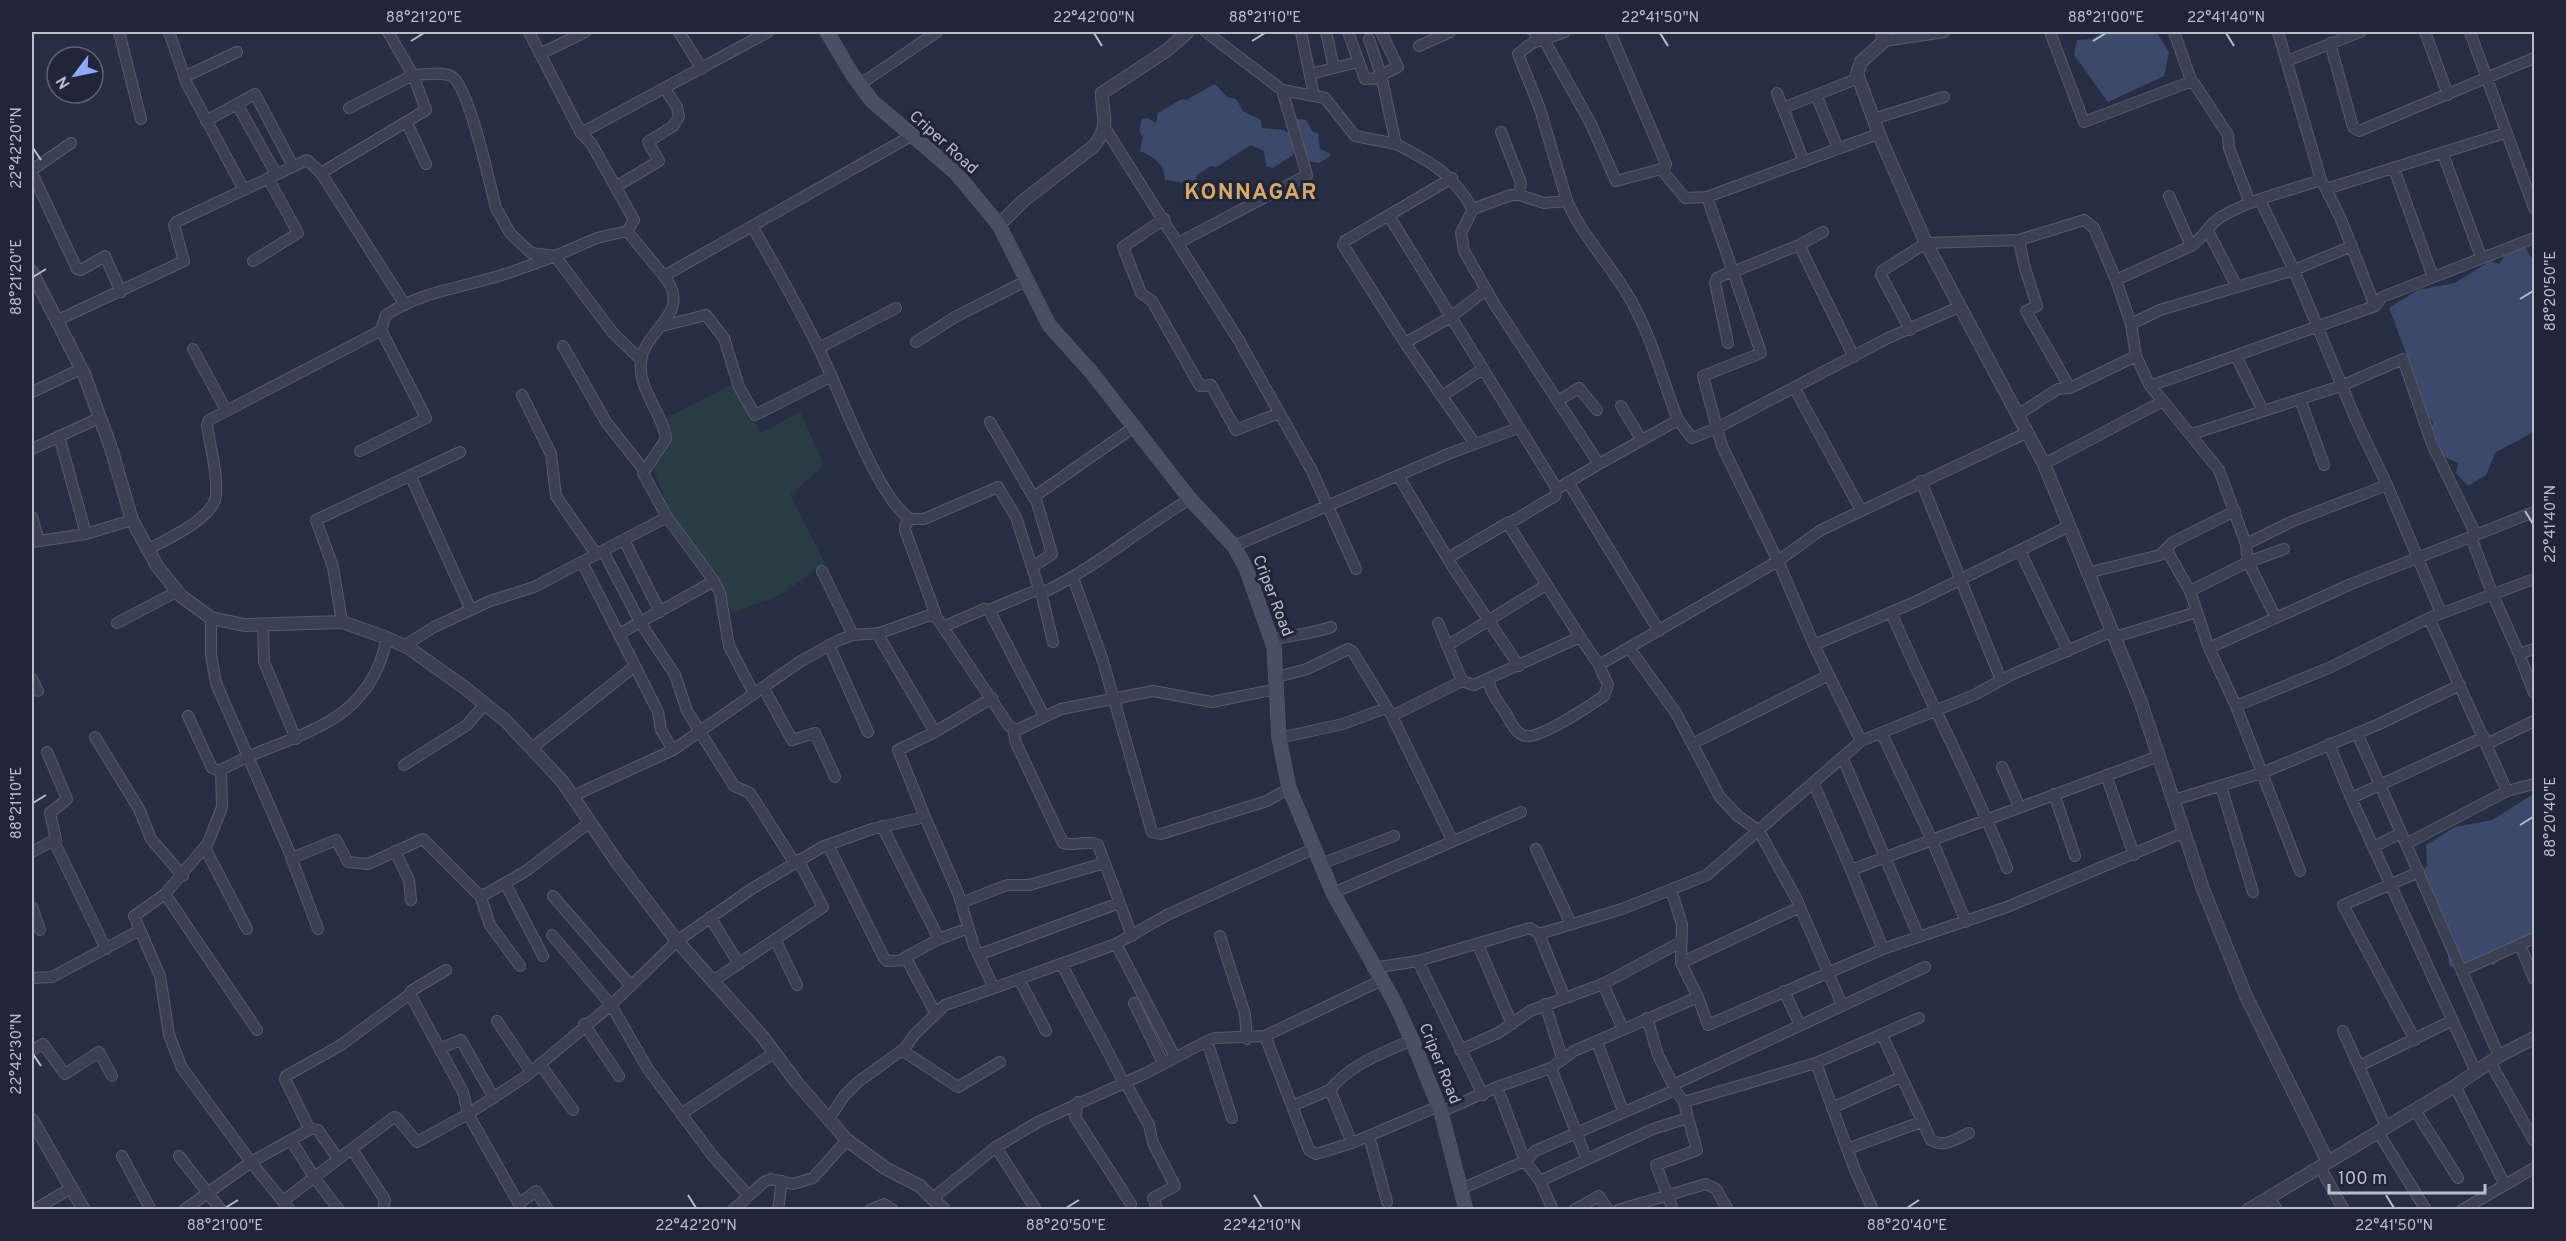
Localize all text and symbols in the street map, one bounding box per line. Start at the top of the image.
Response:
text: 88°21'20"E [386,9,462,28]
text: 22°42'00"N [1053,9,1135,28]
text: 88°21'10"E [1229,9,1301,28]
text: 22°41'50"N [1621,9,1699,28]
text: 88°21'00"E [2068,9,2144,28]
text: 22°41'40"N [2187,9,2265,28]
north arrow [45,45,105,105]
text: N [52,72,76,92]
text: 22°42'20"N [8,107,27,189]
street label: Criper Road [904,107,982,179]
district label: KONNAGAR [1184,180,1318,207]
text: 88°21'20"E [8,239,27,315]
text: 88°20'50"E [2542,251,2561,331]
text: 22°41'40"N [2542,485,2561,563]
street label: Criper Road [1247,552,1297,640]
text: 88°21'10"E [8,767,27,839]
text: 88°20'40"E [2542,777,2561,857]
text: 22°42'30"N [8,1013,27,1095]
street label: Criper Road [1414,1021,1464,1107]
scale bar [2329,1157,2485,1195]
text: 100 m [2338,1168,2387,1191]
text: 88°21'00"E [187,1217,263,1236]
text: 22°42'20"N [655,1217,737,1236]
text: 88°20'50"E [1026,1217,1106,1236]
text: 22°42'10"N [1223,1217,1301,1236]
text: 88°20'40"E [1867,1217,1947,1236]
text: 22°41'50"N [2355,1217,2433,1236]

